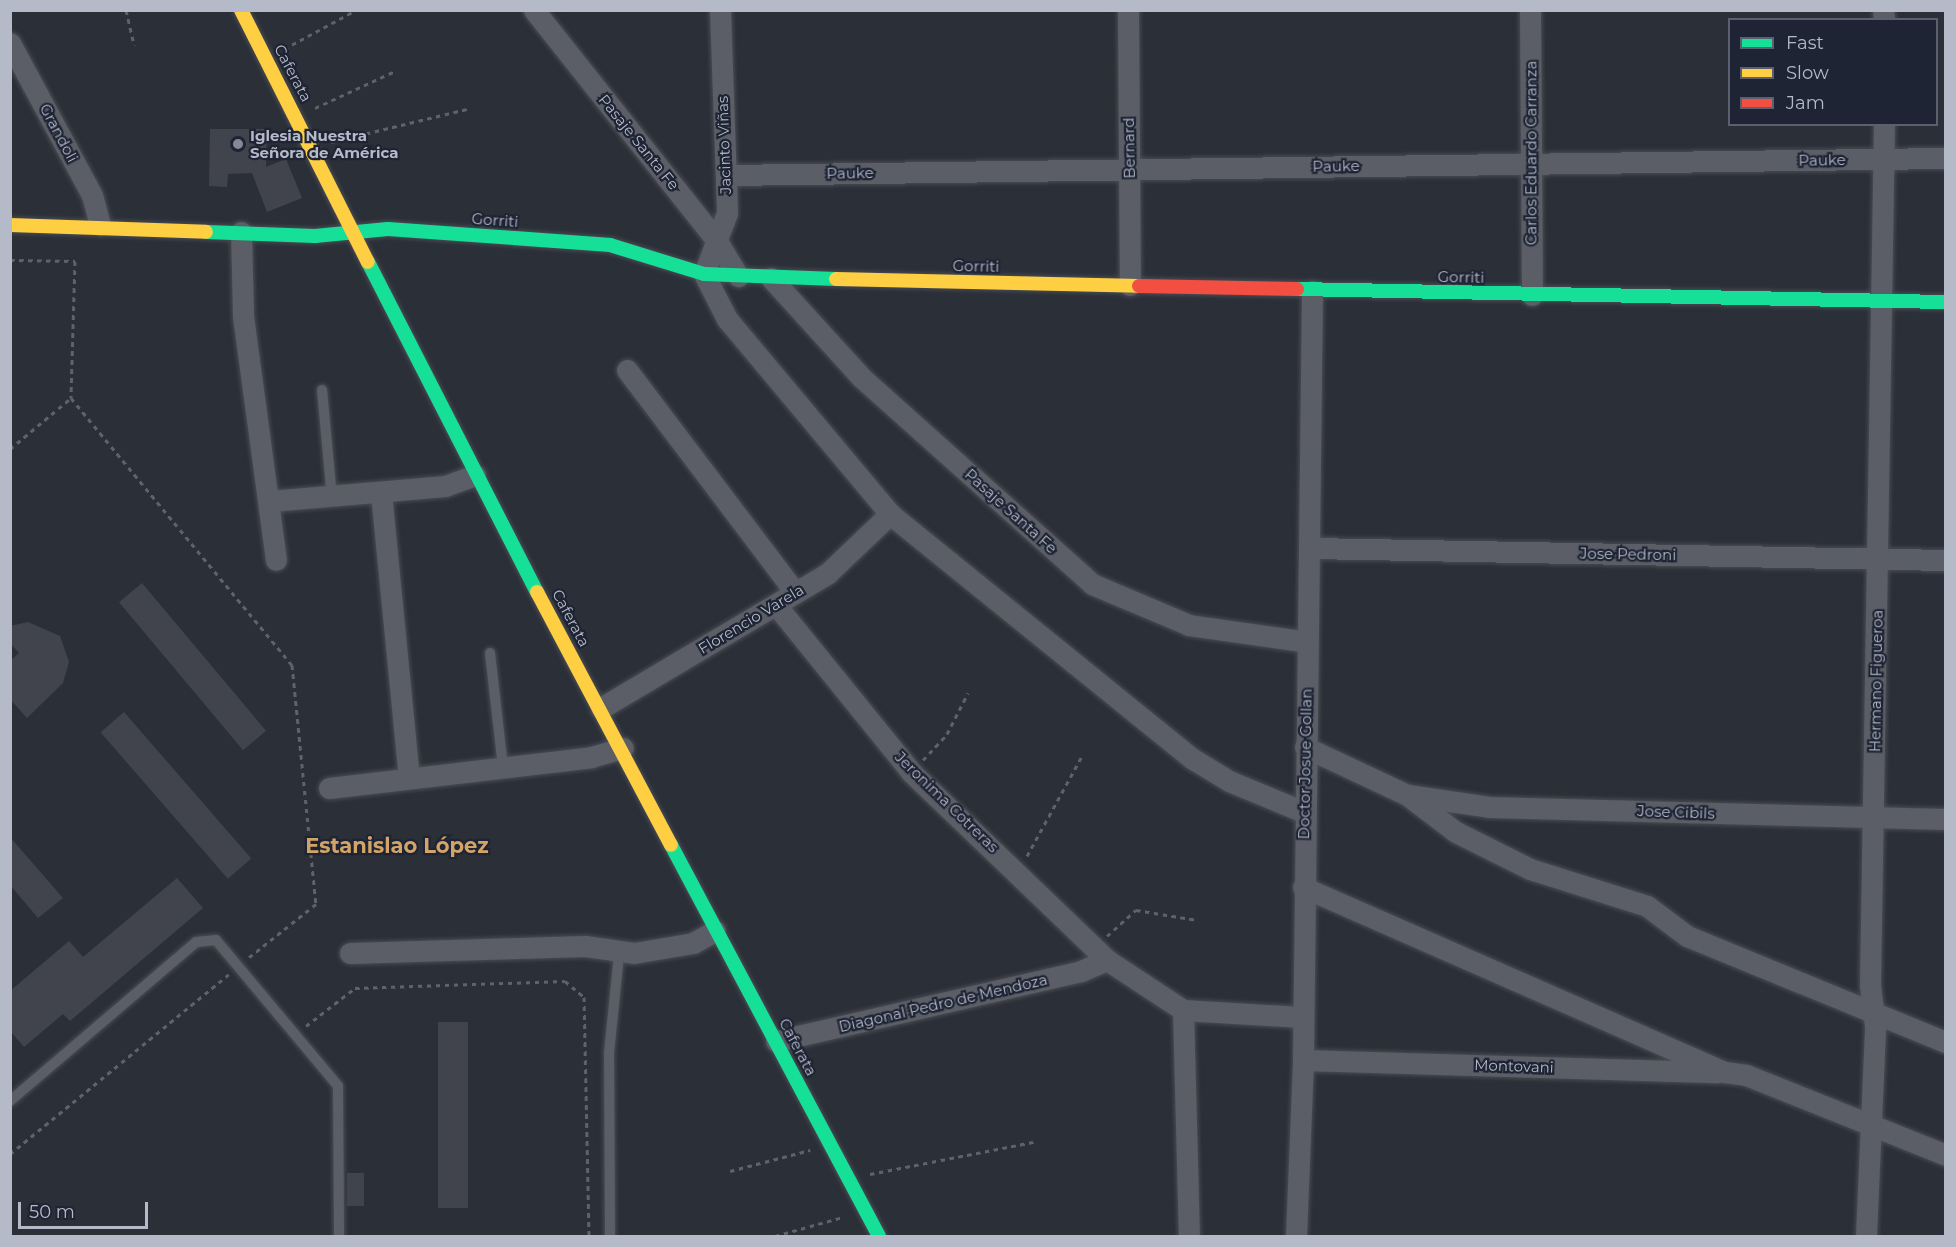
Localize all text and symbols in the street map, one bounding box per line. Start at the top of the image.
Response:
legend [1728,18,1938,126]
text: Fast [1786,32,1824,54]
street label: Caferata [270,41,316,105]
street label: Carlos Eduardo Carranza [1522,61,1540,245]
text: Slow [1786,62,1829,84]
street label: Pasaje Santa Fe [595,91,683,193]
text: Jam [1786,92,1825,114]
street label: Jacinto Viñas [713,95,735,195]
street label: Grandoli [36,101,82,165]
street label: Bernard [1119,117,1139,179]
place label: Iglesia Nuestra Señora de América [250,126,399,161]
marker: Iglesia Nuestra Señora de América [231,137,245,151]
street label: Pauke [1798,151,1846,169]
street label: Pauke [1312,157,1360,175]
street label: Pauke [826,164,874,182]
street label: Gorriti [471,209,519,231]
street label: Gorriti [952,257,1000,275]
street label: Gorriti [1437,268,1485,286]
street label: Pasaje Santa Fe [961,465,1061,557]
street label: Jose Pedroni [1580,544,1676,564]
street label: Florencio Varela [695,580,807,658]
street label: Caferata [548,586,594,650]
street label: Hermano Figueroa [1866,610,1886,752]
street label: Doctor Josue Gollan [1295,688,1315,840]
street label: Jeronima Cotreras [892,748,1002,856]
street label: Jose Cibils [1637,802,1715,822]
district label: Estanislao López [305,833,489,859]
street label: Diagonal Pedro de Mendoza [837,970,1049,1036]
street label: Caferata [775,1015,821,1079]
street label: Montovani [1474,1056,1554,1076]
scale bar [21,1190,152,1228]
text: 50 m [29,1201,75,1223]

